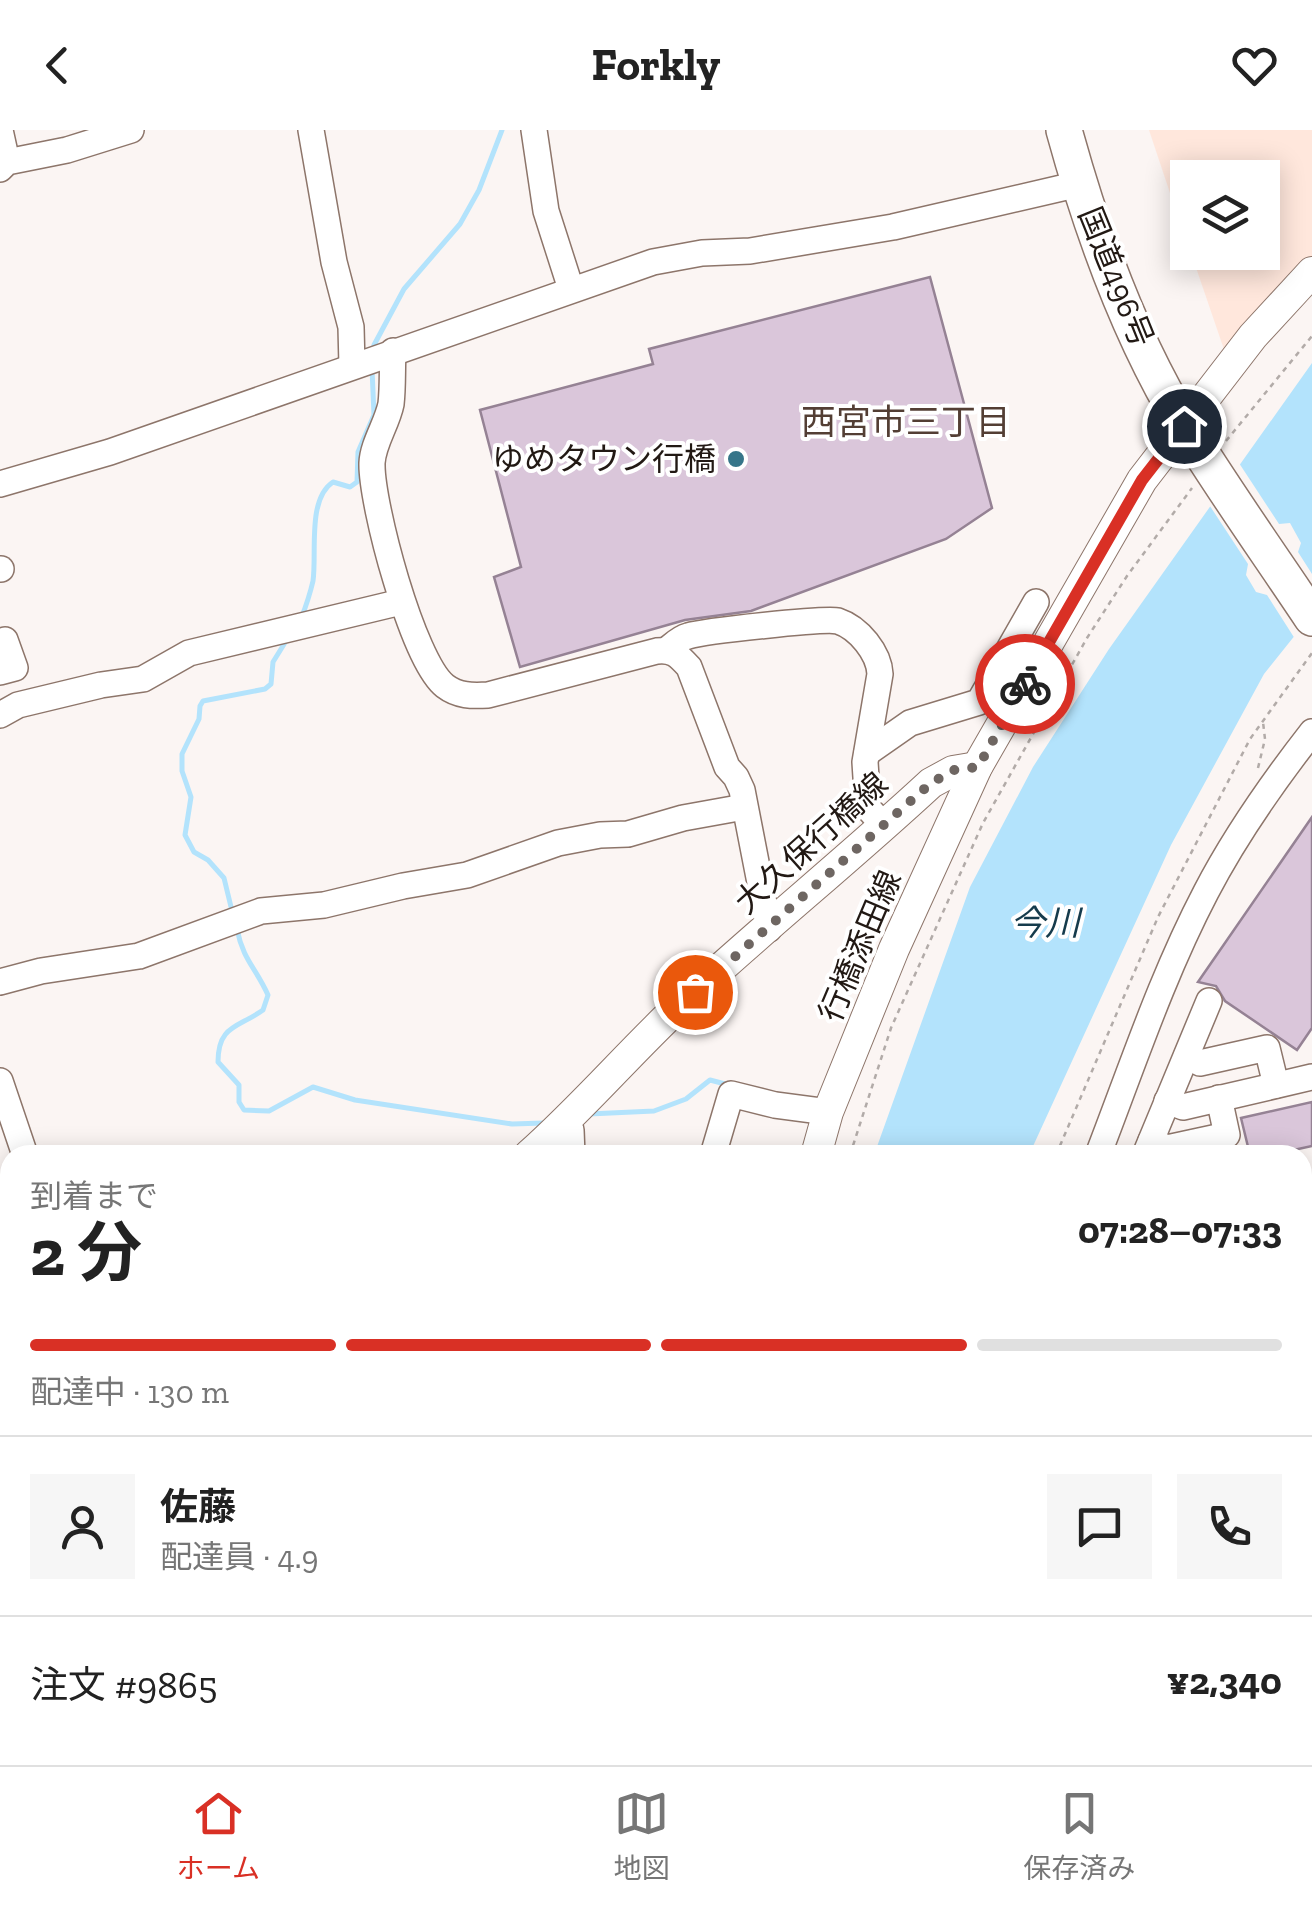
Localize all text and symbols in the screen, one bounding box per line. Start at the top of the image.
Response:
icon: back [30,38,85,93]
text: Forkly [592,38,720,92]
icon: heart [1227,38,1282,93]
map controls [1170,160,1280,270]
button: layers [1170,160,1280,270]
street label: 国道496号 [1071,202,1161,352]
pin [1142,384,1227,469]
icon: home [1157,399,1212,454]
district label: 西宮市三丁目 [801,401,1011,443]
place label: ゆめタウン行橋 [492,440,716,478]
marker: ゆめタウン行橋 [725,448,747,470]
courier [975,634,1075,734]
icon: bike [998,657,1053,712]
street label: 大久保行橋線 [727,765,895,921]
street label: 行橋添田線 [811,865,909,1027]
water label: 今川 [1010,902,1084,944]
pin [653,950,738,1035]
icon: bag [668,965,723,1020]
text: 到着まで [30,1177,158,1215]
text: 07:28–07:33 [1078,1207,1282,1253]
text: 2 分 [30,1214,142,1292]
text: 配達中 · 130 m [30,1373,229,1411]
button: person [30,1474,135,1579]
button: chat [1047,1474,1152,1579]
button: phone [1177,1474,1282,1579]
text: 佐藤 [160,1484,236,1530]
text: 配達員 · 4.9 [160,1538,319,1576]
text: ¥2,340 [1167,1658,1282,1704]
text: 注文 #9865 [30,1662,217,1708]
tab: ホーム [177,1786,260,1886]
tab: 地図 [614,1786,670,1886]
tab: 保存済み [1023,1786,1135,1886]

